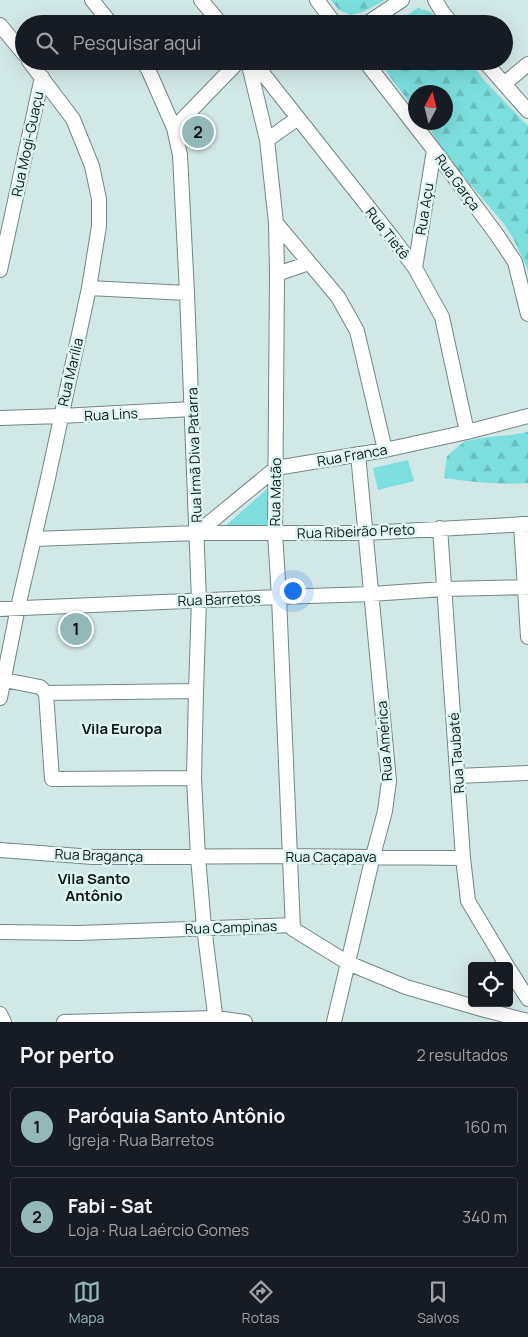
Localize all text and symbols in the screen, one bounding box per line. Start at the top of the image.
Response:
search box [15,15,513,70]
icon: search [33,29,61,57]
text: Pesquisar aqui [73,30,201,56]
north arrow [408,85,453,130]
street label: Rua Mogi-Guaçu [7,90,47,198]
pin: 2 [182,113,214,151]
street label: Rua Garça [431,150,485,214]
street label: Rua Açu [410,182,438,236]
street label: Rua Tietê [362,203,414,263]
street label: Rua Marília [53,336,87,408]
street label: Rua Irmã Diva Patarra [182,387,206,523]
street label: Rua Lins [84,403,138,425]
street label: Rua Franca [315,439,389,471]
street label: Rua Matão [265,457,285,527]
street label: Rua Ribeirão Preto [297,519,415,543]
your location [280,578,306,604]
street label: Rua Barretos [177,588,261,610]
pin: 1 [60,610,92,648]
street label: Rua América [372,700,396,782]
street label: Rua Taubaté [444,712,468,794]
district label: Vila Europa [82,718,162,739]
street label: Rua Bragança [54,844,144,866]
street label: Rua Caçapava [285,847,377,866]
district label: Vila Santo Antônio [58,868,130,906]
street label: Rua Campinas [185,916,277,938]
map controls [468,962,513,1007]
button: locate [468,962,513,1007]
text: Por perto [20,1041,114,1069]
text: 2 resultados [417,1044,508,1066]
text: Paróquia Santo Antônio [68,1103,285,1129]
text: 1 [33,1116,41,1138]
text: 160 m [464,1116,507,1138]
text: Igreja · Rua Barretos [68,1129,214,1151]
text: Fabi - Sat [68,1193,153,1219]
text: 2 [32,1206,42,1228]
text: 340 m [462,1206,507,1228]
text: Loja · Rua Laércio Gomes [68,1219,249,1241]
tab: Mapa [69,1278,104,1327]
tab: Rotas [242,1278,280,1327]
tab: Salvos [417,1278,459,1327]

